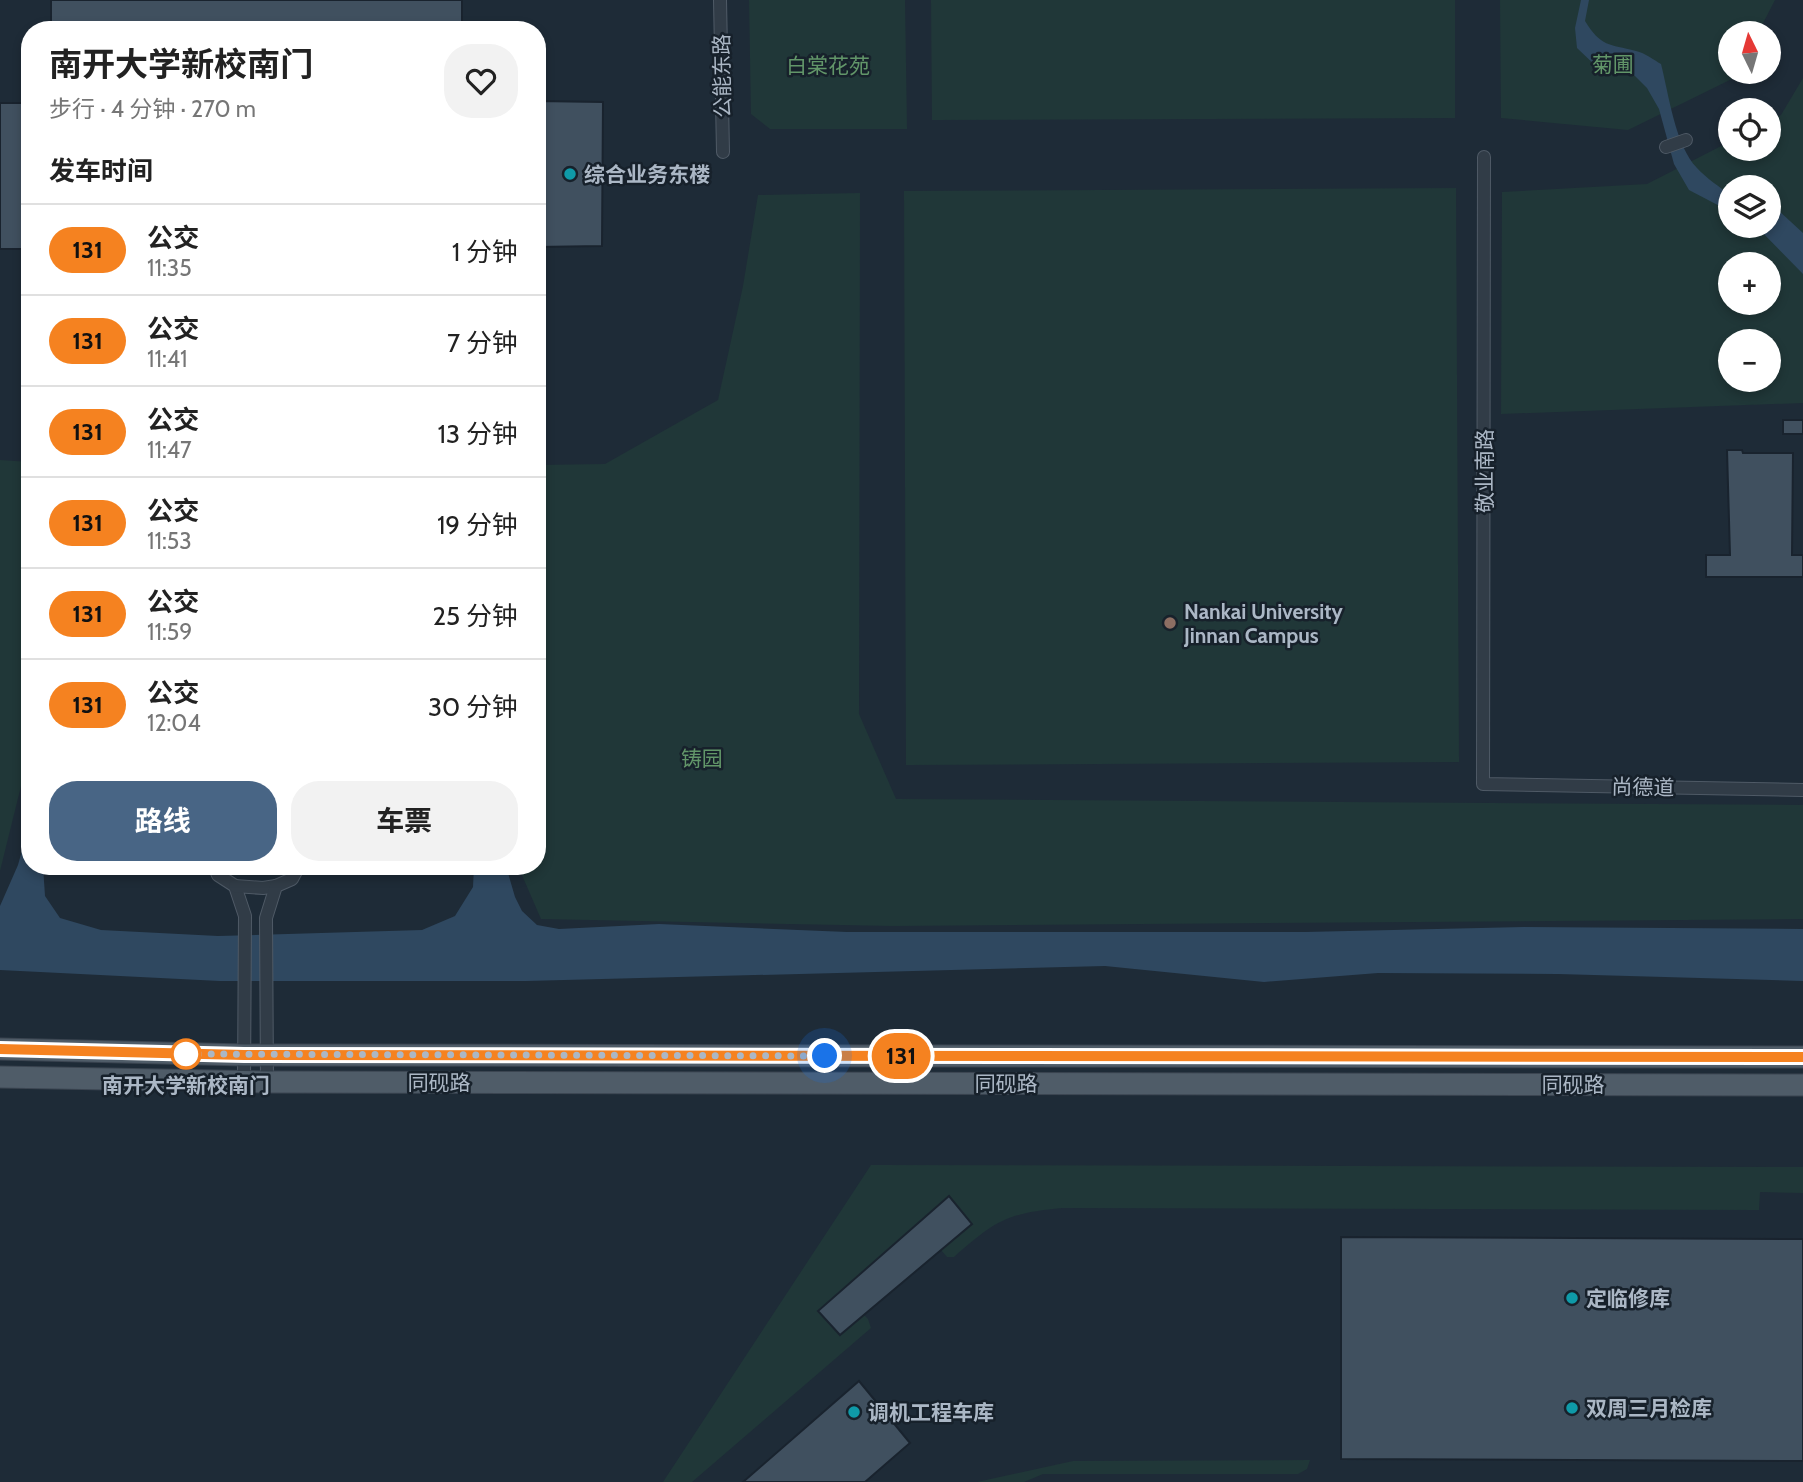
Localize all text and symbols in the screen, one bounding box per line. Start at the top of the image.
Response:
north arrow [1718,21,1782,84]
map controls [1718,21,1781,392]
street label: 公能东路 [709,34,735,118]
text: 南开大学新校南门 [49,44,313,84]
button: heart [444,44,518,118]
park label: 菊圃 [1592,52,1634,77]
park label: 白棠花苑 [786,53,870,78]
text: 步行 · 4 分钟 · 270 m [49,95,256,123]
button: locate [1718,98,1781,161]
text: 发车时间 [49,155,153,187]
place label: 综合业务东楼 [584,162,710,187]
marker: 综合业务东楼 [562,166,578,182]
button: layers [1718,175,1781,238]
text: 公交 [147,222,199,254]
text: 131 [72,235,103,264]
text: 1 分钟 [452,236,518,268]
button: + [1718,252,1781,315]
text: 11:35 [147,254,192,282]
text: 公交 [147,313,199,345]
text: 131 [72,326,103,355]
text: 7 分钟 [447,327,518,359]
button: − [1718,329,1781,392]
text: 11:41 [147,345,188,373]
text: 公交 [147,404,199,436]
text: 131 [72,417,103,446]
text: 13 分钟 [438,418,518,450]
street label: 敬业南路 [1472,429,1497,513]
text: 11:47 [147,436,192,464]
text: 公交 [147,495,199,527]
text: 131 [72,508,103,537]
text: 19 分钟 [437,509,518,541]
text: 11:53 [147,527,192,555]
text: 公交 [147,586,199,618]
text: 131 [72,599,103,628]
place label: Nankai University Jinnan Campus [1183,599,1343,648]
text: 25 分钟 [432,600,518,632]
marker: Nankai University Jinnan Campus [1162,615,1178,631]
text: 11:59 [147,618,192,646]
text: 公交 [147,677,199,709]
text: 131 [72,690,103,719]
text: 30 分钟 [428,691,518,723]
text: 12:04 [147,709,201,737]
park label: 铸园 [681,746,723,771]
street label: 尚德道 [1611,774,1675,800]
button: 路线 [49,781,277,861]
button: 车票 [291,781,518,861]
line badge: 131 [861,1033,941,1079]
your location [807,1038,842,1073]
marker: 南开大学新校南门 [171,1039,201,1069]
text: 131 [886,1041,916,1070]
street label: 同砚路 [408,1070,471,1095]
street label: 同砚路 [975,1071,1038,1096]
street label: 同砚路 [1542,1072,1605,1097]
place label: 南开大学新校南门 [102,1073,270,1098]
place label: 定临修库 [1586,1286,1670,1311]
marker: 定临修库 [1564,1290,1580,1306]
place label: 双周三月检库 [1586,1396,1712,1421]
place label: 调机工程车库 [868,1400,994,1425]
marker: 双周三月检库 [1564,1400,1580,1416]
marker: 调机工程车库 [846,1404,862,1420]

